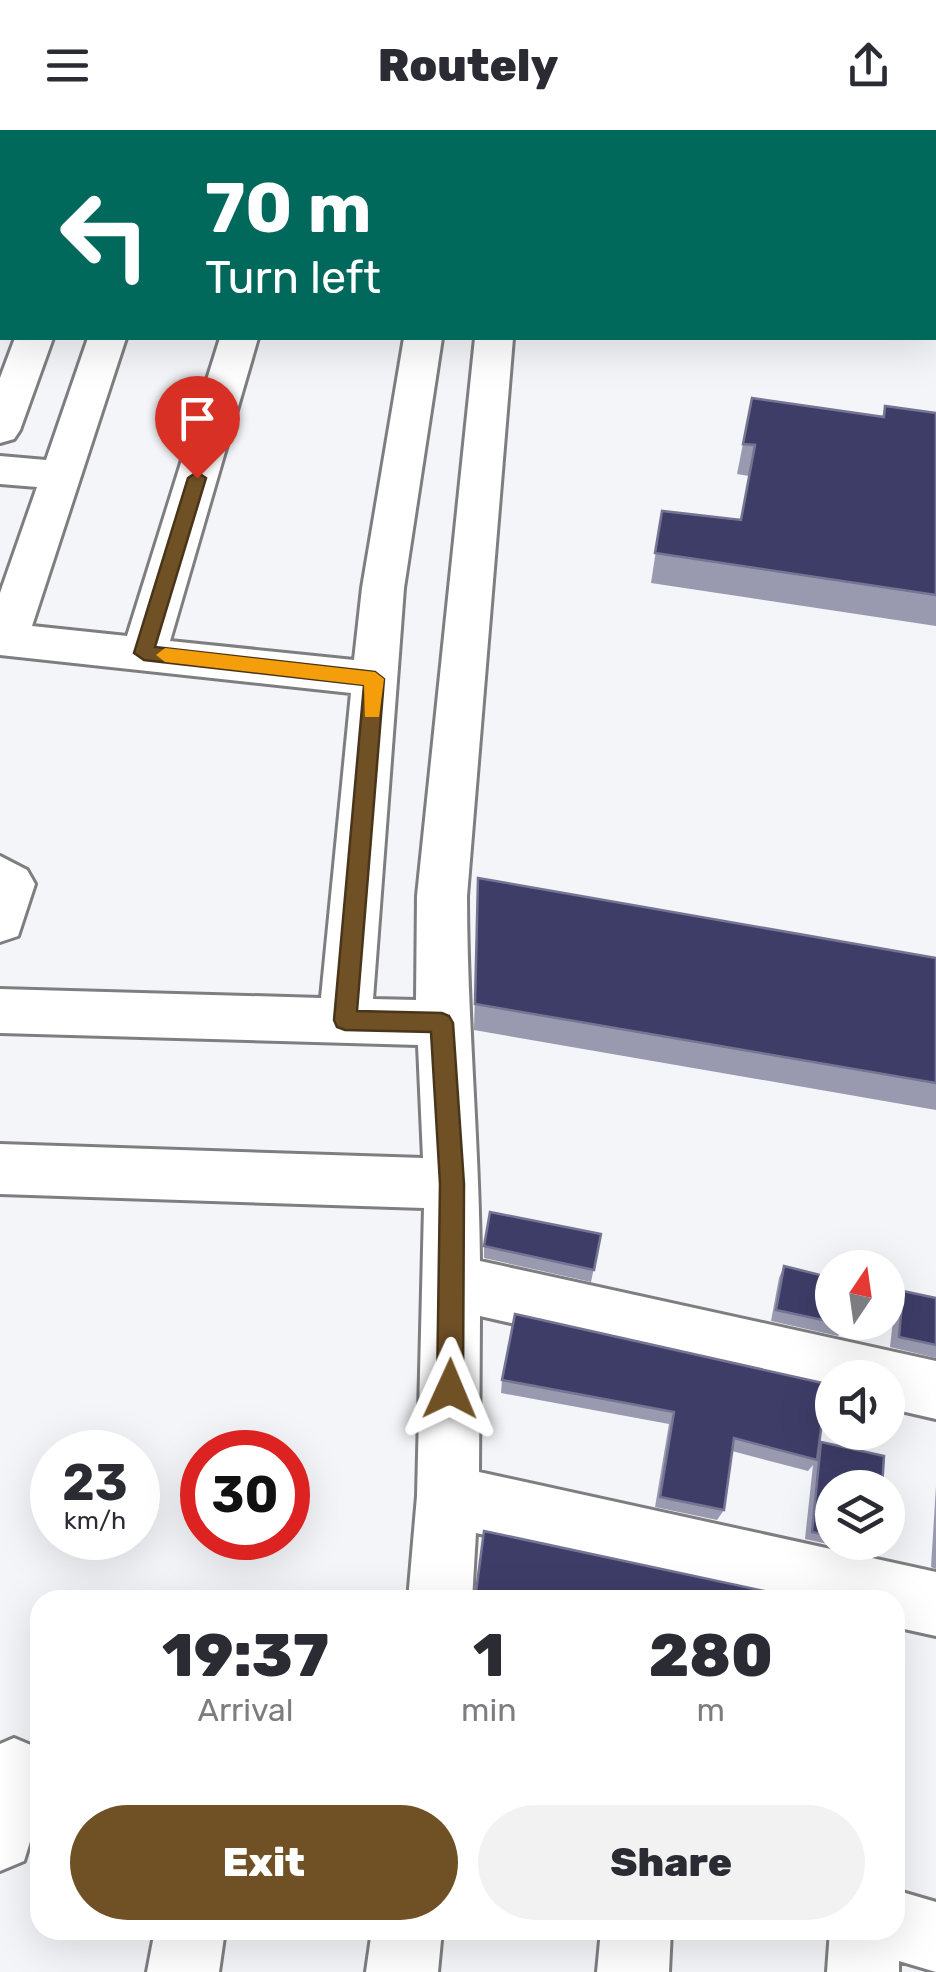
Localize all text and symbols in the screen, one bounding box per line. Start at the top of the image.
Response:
icon: menu [40,38,95,93]
icon: share [841,38,896,93]
text: Routely [378,39,558,92]
text: 70 m [205,167,372,250]
icon: left [40,170,170,300]
text: Turn left [205,251,381,304]
pin [155,376,240,479]
icon: arrive [170,391,225,446]
north arrow [815,1250,905,1340]
map controls [815,1250,905,1560]
position arrow [398,1337,502,1441]
button: sound [815,1360,905,1450]
speed limit sign: 30 [180,1430,310,1560]
text: 23 [62,1453,128,1513]
button: layers [815,1470,905,1560]
text: km/h [64,1506,126,1535]
text: 19:37 [162,1620,329,1691]
text: 1 [473,1620,505,1691]
text: 280 [649,1620,773,1691]
text: Arrival [197,1691,294,1729]
text: min [461,1691,517,1729]
text: m [697,1691,725,1729]
button: Exit [70,1805,458,1920]
button: Share [478,1805,865,1920]

